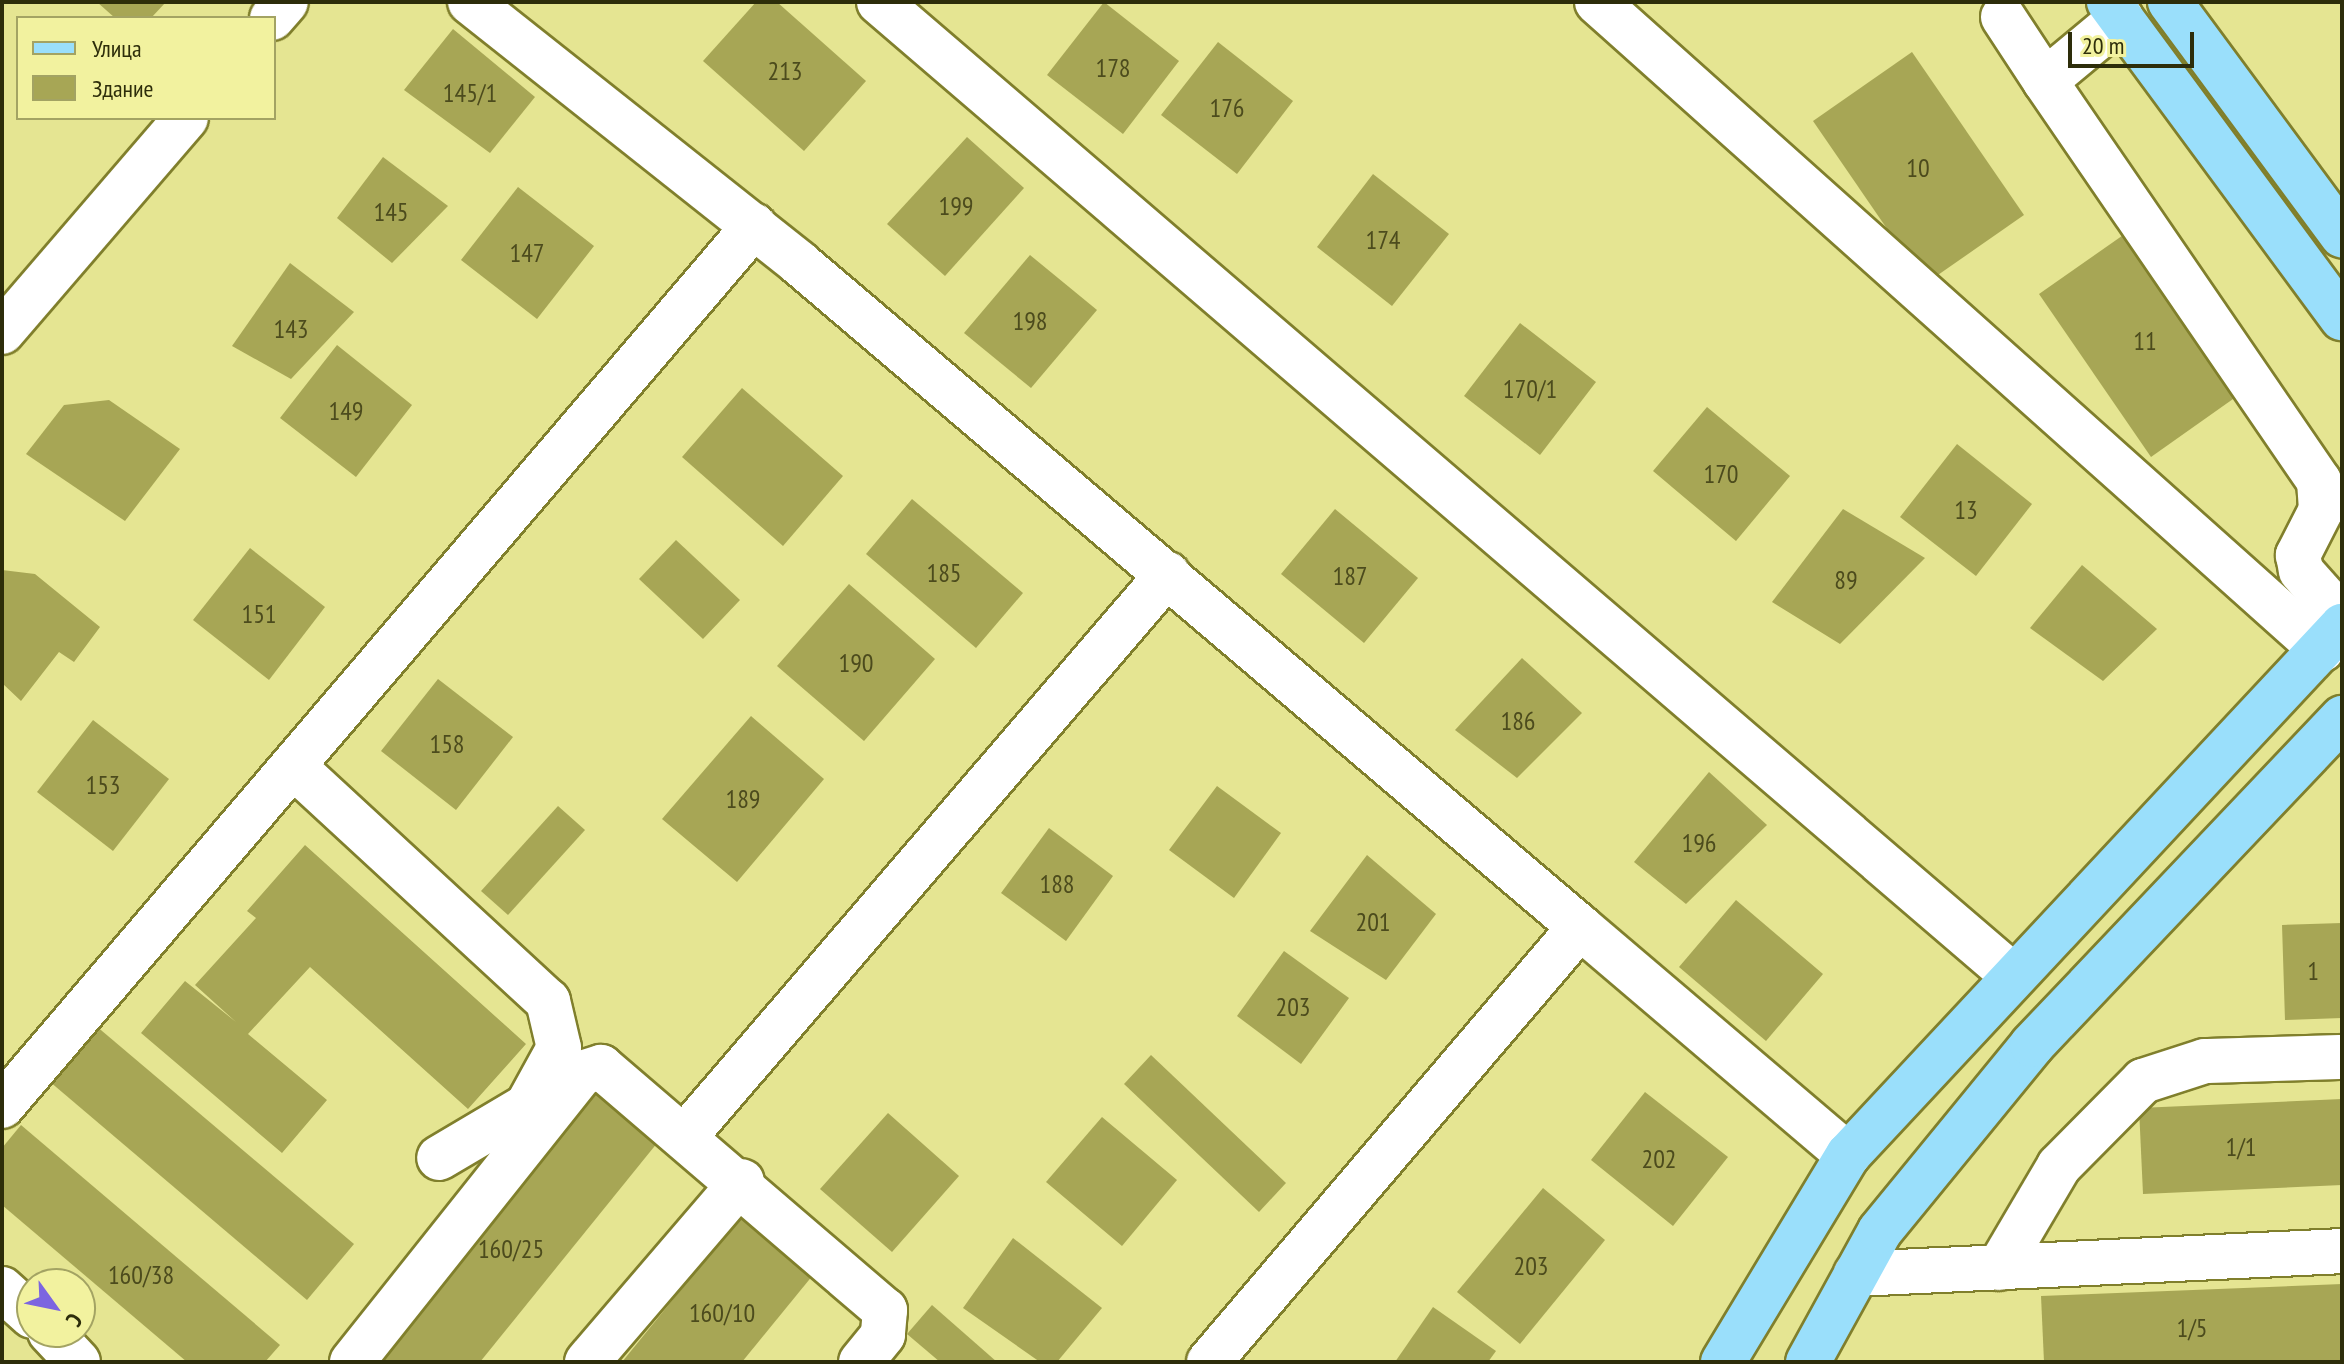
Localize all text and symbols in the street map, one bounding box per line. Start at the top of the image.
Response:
legend [16,16,276,120]
scale bar [2072,16,2198,66]
text: 20 m [2082,30,2124,61]
text: Улица [92,33,142,64]
house number: 178 [1095,52,1131,84]
house number: 213 [767,55,803,87]
text: Здание [92,73,153,104]
house number: 145/1 [443,77,497,109]
house number: 176 [1209,92,1245,124]
house number: 10 [1906,152,1930,184]
house number: 199 [938,190,974,222]
house number: 145 [373,196,409,228]
house number: 174 [1365,224,1401,256]
house number: 147 [509,237,545,269]
house number: 198 [1012,305,1048,337]
house number: 143 [273,313,309,345]
house number: 11 [2133,325,2157,357]
house number: 170/1 [1503,373,1557,405]
house number: 149 [328,395,364,427]
house number: 170 [1703,458,1739,490]
house number: 13 [1954,494,1978,526]
house number: 185 [926,557,962,589]
house number: 187 [1332,560,1368,592]
house number: 89 [1834,564,1858,596]
house number: 151 [241,598,277,630]
house number: 190 [838,647,874,679]
house number: 186 [1500,705,1536,737]
house number: 158 [429,728,465,760]
house number: 153 [85,769,121,801]
house number: 189 [725,783,761,815]
house number: 196 [1681,827,1717,859]
house number: 188 [1039,868,1075,900]
house number: 201 [1355,906,1391,938]
house number: 1 [2307,955,2319,987]
house number: 203 [1275,991,1311,1023]
house number: 1/1 [2225,1131,2257,1163]
house number: 202 [1641,1143,1677,1175]
house number: 160/25 [478,1233,544,1265]
house number: 203 [1513,1250,1549,1282]
house number: 160/38 [108,1259,174,1291]
north arrow [16,1268,96,1348]
house number: 160/10 [689,1297,755,1329]
text: С [60,1308,89,1332]
house number: 1/5 [2176,1312,2208,1344]

